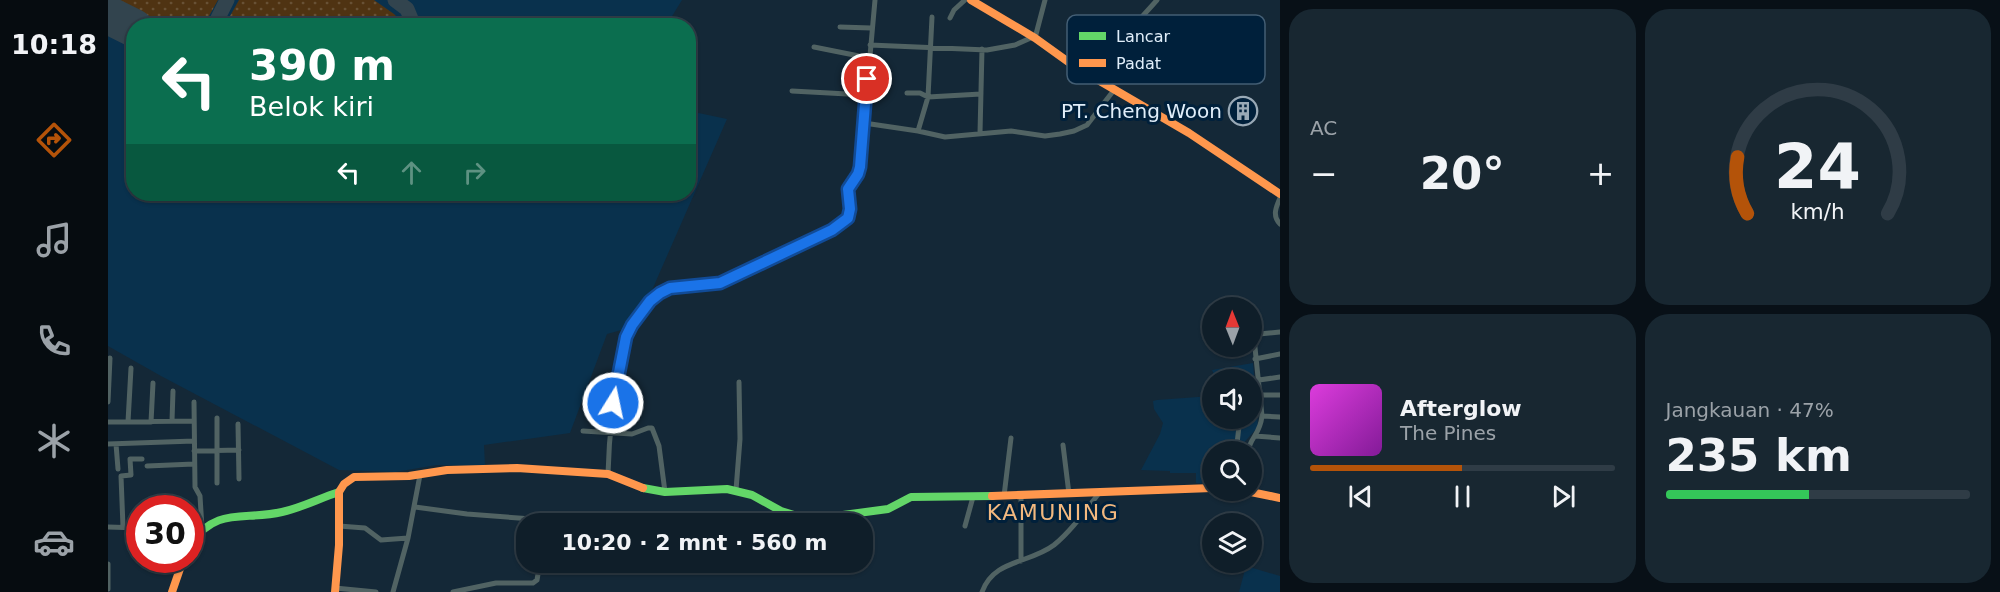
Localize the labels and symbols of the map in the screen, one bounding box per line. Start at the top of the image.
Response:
legend [1067,15,1265,84]
text: Lancar [1116,27,1170,46]
pin [841,53,892,104]
text: Padat [1116,54,1161,73]
building icon: PT. Cheng Woon [1227,95,1259,127]
place label: PT. Cheng Woon [1061,99,1222,123]
north arrow [1202,297,1262,357]
position arrow [581,371,645,435]
speed limit sign: 30 [126,495,204,573]
district label: KAMUNING [987,500,1119,525]

